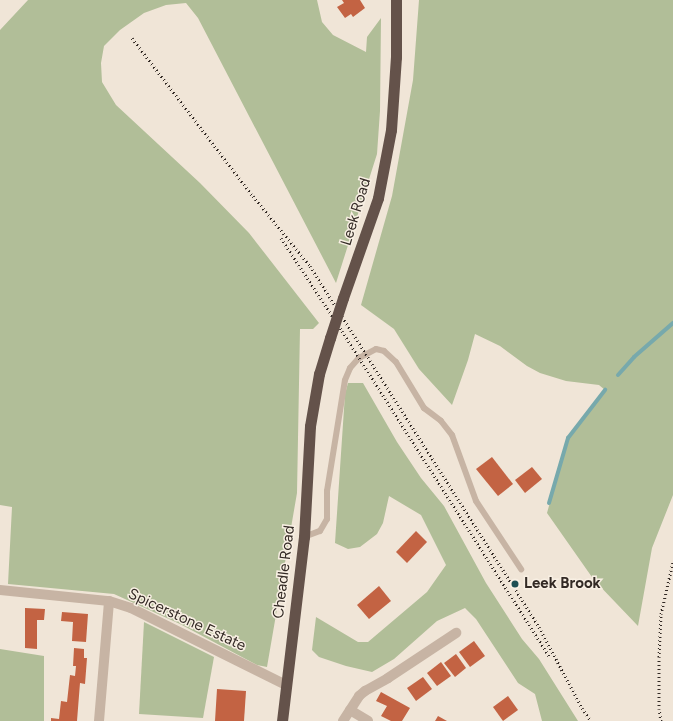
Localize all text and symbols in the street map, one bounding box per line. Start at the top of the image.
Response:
street label: Leek Road [337,176,375,248]
street label: Cheadle Road [269,524,299,620]
place label: Leek Brook [524,575,601,593]
marker: Leek Brook [509,578,521,590]
street label: Spicerstone Estate [125,585,249,655]

